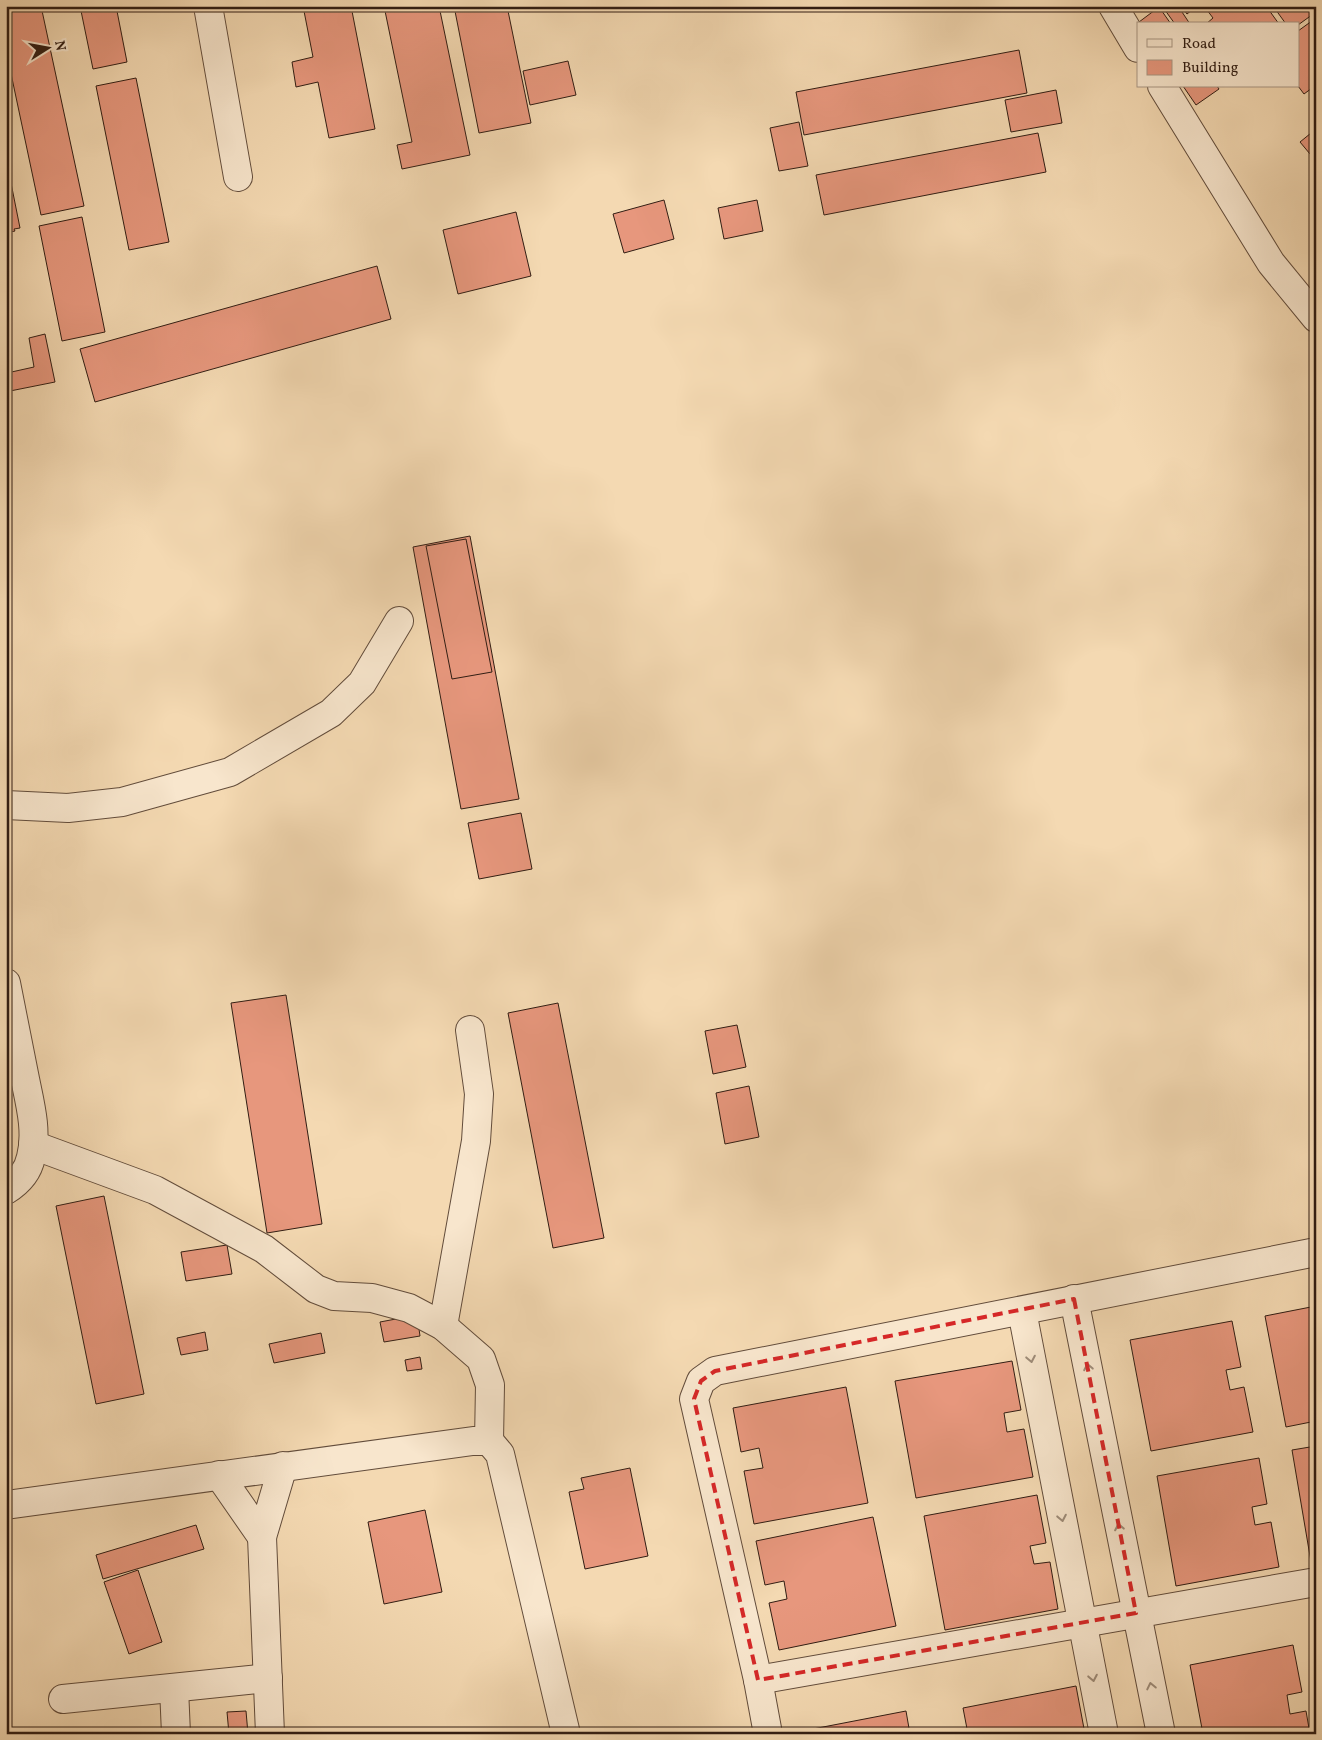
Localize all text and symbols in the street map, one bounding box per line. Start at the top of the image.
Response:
north arrow [22,22,72,72]
legend [1137,22,1300,88]
text: Road [1182,34,1216,55]
text: N [49,39,70,53]
text: Building [1182,58,1239,79]
one-way arrow [1025,1354,1036,1363]
one-way arrow [1083,1363,1093,1372]
one-way arrow [1057,1514,1067,1523]
one-way arrow [1114,1522,1125,1531]
one-way arrow [1088,1673,1098,1682]
one-way arrow [1146,1682,1157,1690]

